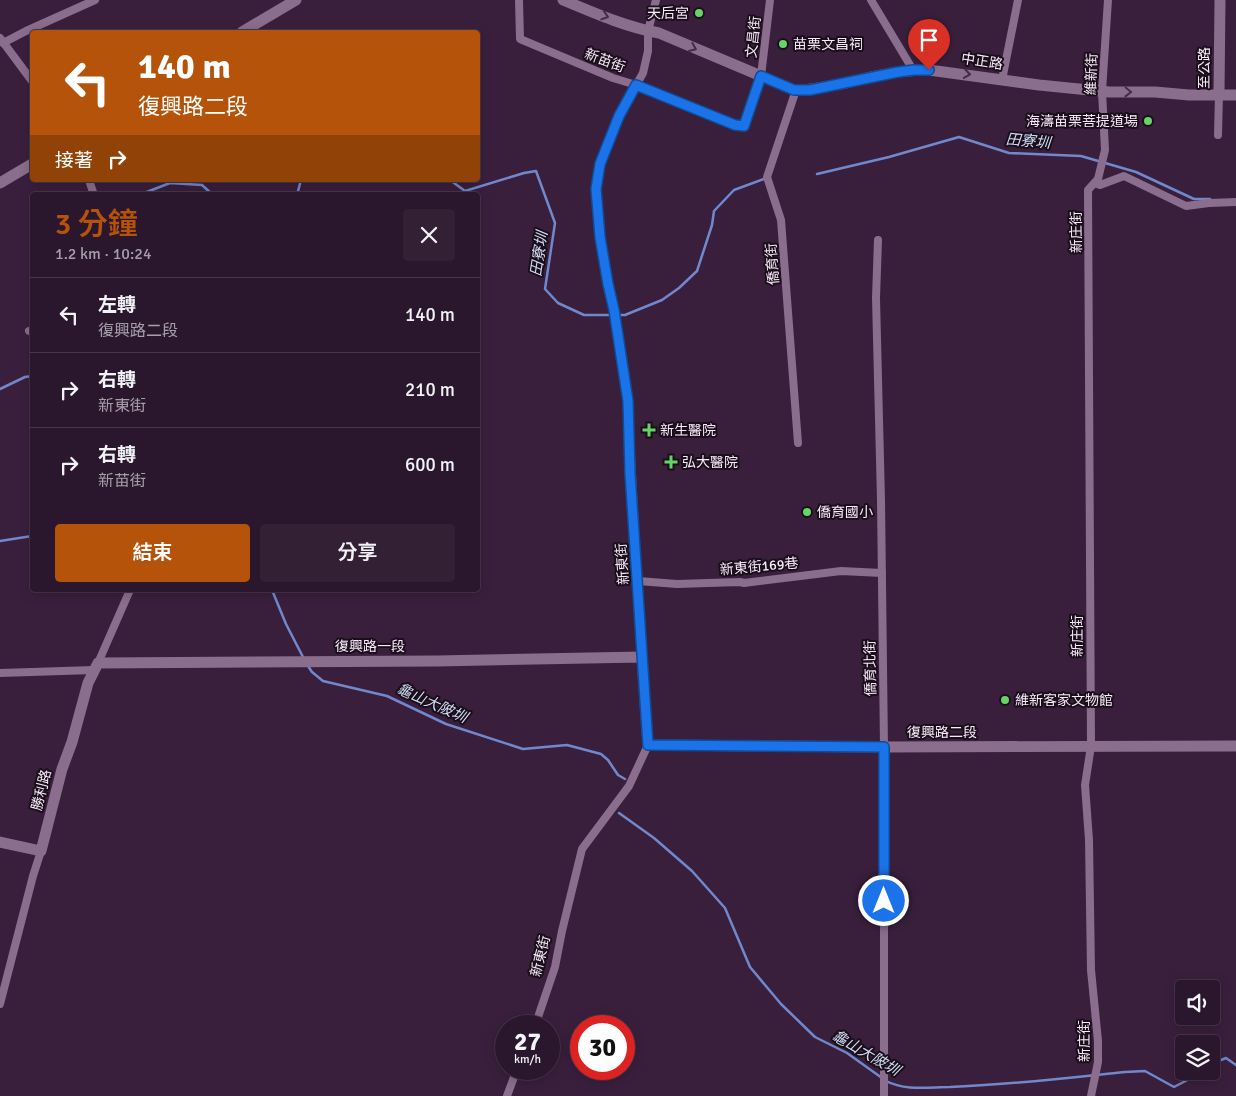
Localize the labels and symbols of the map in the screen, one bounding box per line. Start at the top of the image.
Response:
place label: 天后宮 [647,5,689,22]
marker: 天后宮 [693,7,705,19]
one-way arrow [600,11,608,21]
street label: 文昌街 [743,15,764,59]
pin [908,19,950,70]
place label: 苗栗文昌祠 [793,36,863,53]
marker: 苗栗文昌祠 [777,38,789,50]
one-way arrow [688,42,697,52]
street label: 新苗街 [582,45,627,76]
street label: 至公路 [1196,47,1213,89]
street label: 中正路 [960,50,1004,73]
street label: 維新街 [1082,53,1101,95]
one-way arrow [963,69,971,79]
one-way arrow [1125,86,1133,97]
place label: 海濤苗栗菩提道場 [1026,113,1138,130]
marker: 海濤苗栗菩提道場 [1142,115,1154,127]
water label: 田寮圳 [1005,130,1053,152]
street label: 新庄街 [1068,211,1085,253]
water label: 田寮圳 [527,228,552,278]
street label: 僑育街 [763,242,782,286]
place label: 新生醫院 [660,422,716,439]
marker: 新生醫院 [642,423,656,437]
place label: 弘大醫院 [682,454,738,471]
marker: 弘大醫院 [664,455,678,469]
place label: 僑育國小 [817,504,873,521]
marker: 僑育國小 [801,506,813,518]
street label: 新東街 [613,542,632,586]
street label: 新東街169巷 [719,555,799,578]
street label: 新庄街 [1069,615,1086,657]
street label: 復興路一段 [335,638,405,655]
street label: 僑育北街 [862,640,879,696]
water label: 龜山大陂圳 [394,680,472,727]
place label: 維新客家文物館 [1015,692,1113,709]
marker: 維新客家文物館 [999,694,1011,706]
street label: 復興路二段 [907,724,977,741]
street label: 勝利路 [28,768,55,813]
position arrow [857,874,909,926]
street label: 新東街 [527,934,554,979]
speed limit sign: 30 [570,1015,635,1080]
street label: 新庄街 [1076,1020,1093,1062]
water label: 龜山大陂圳 [829,1026,905,1081]

